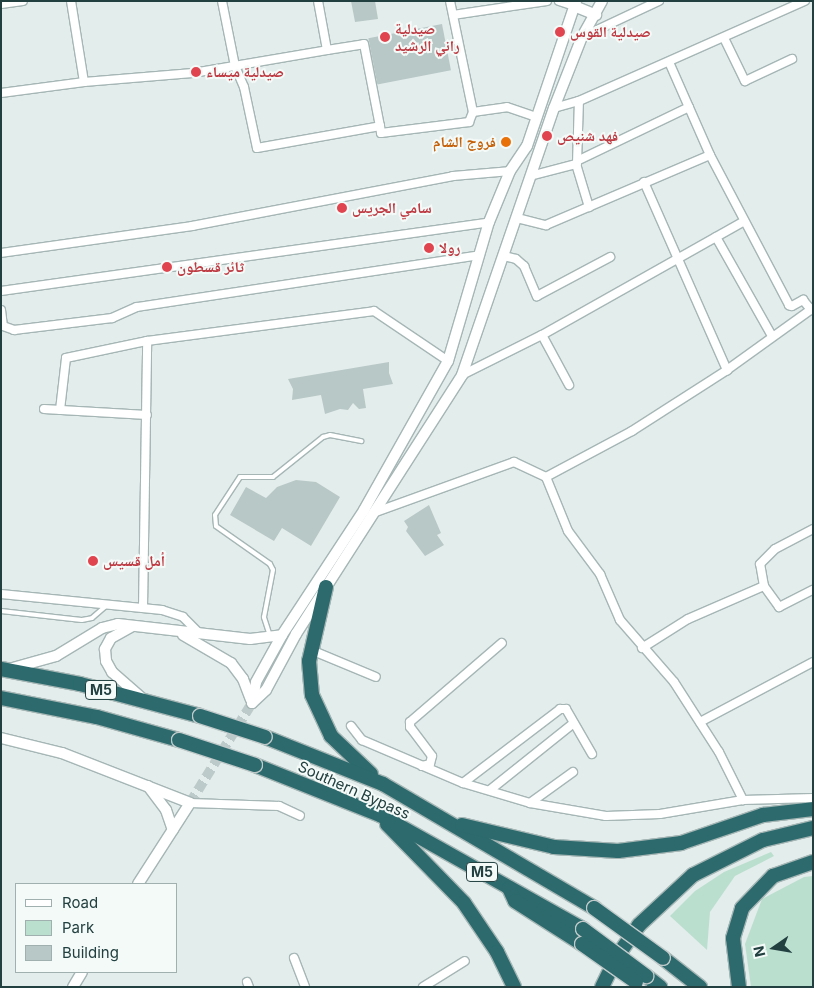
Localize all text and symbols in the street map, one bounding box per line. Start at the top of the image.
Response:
place label: صيدلية راني الرشيد [395,19,460,54]
place label: صيدلية القوس [570,23,651,41]
marker: صيدلية القوس [554,26,566,38]
marker: صيدلية راني الرشيد [379,31,391,43]
place label: صيدلية ميساء [206,63,284,81]
marker: صيدلية ميساء [190,66,202,78]
place label: فهد شنيص [557,127,618,145]
marker: فهد شنيص [541,130,553,142]
place label: فروج الشام [433,133,496,151]
marker: فروج الشام [500,136,512,148]
place label: سامي الجريس [352,199,432,217]
marker: سامي الجريس [336,202,348,214]
place label: رولا [439,239,460,257]
marker: رولا [423,242,435,254]
place label: ثائر قسطون [177,258,244,276]
marker: ثائر قسطون [161,261,173,273]
place label: أمل قسيس [103,552,165,570]
marker: أمل قسيس [87,555,99,567]
road number: M5 [85,678,117,702]
street label: Southern Bypass [295,757,413,823]
road number: M5 [466,860,498,884]
legend [15,883,178,973]
text: Road [62,893,98,912]
text: Park [62,918,94,937]
north arrow [749,923,799,973]
text: Building [62,943,119,962]
text: N [749,944,768,959]

